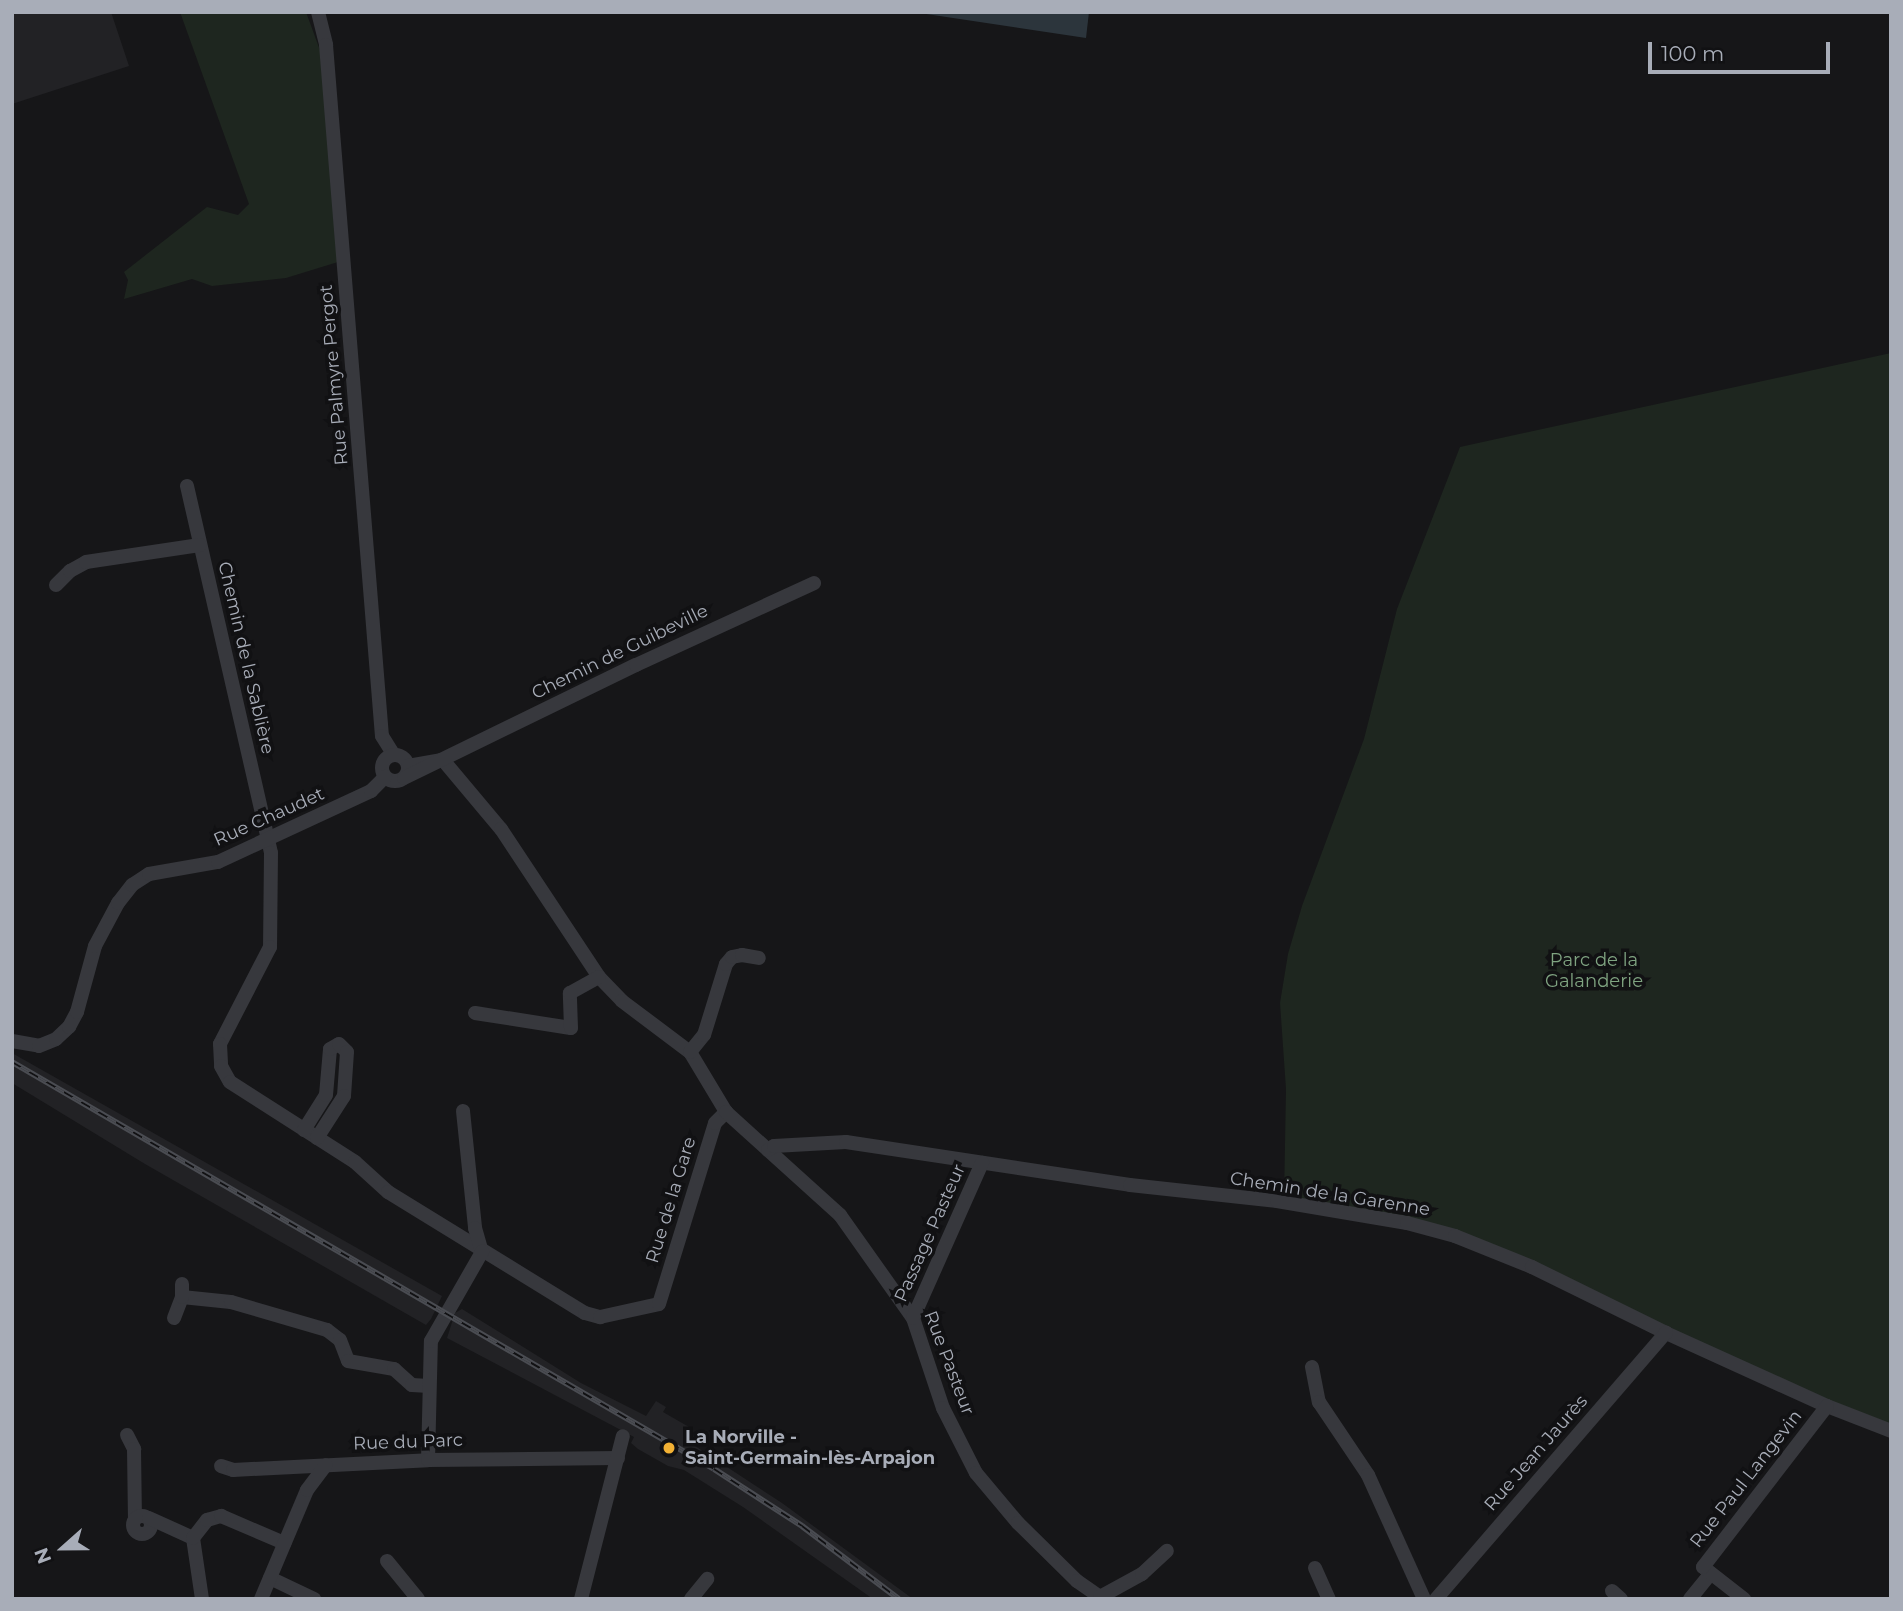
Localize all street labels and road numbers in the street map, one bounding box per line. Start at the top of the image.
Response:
street label: Rue Palmyre Pergot [315,284,353,466]
street label: Chemin de la Sablière [213,560,279,756]
street label: Chemin de Guibeville [528,600,712,704]
street label: Rue Chaudet [210,783,328,851]
street label: Rue de la Gare [642,1134,700,1266]
street label: Passage Pasteur [890,1161,970,1305]
street label: Chemin de la Garenne [1228,1168,1432,1220]
street label: Rue Pasteur [919,1308,979,1418]
street label: Rue Jean Jaurès [1480,1391,1592,1515]
street label: Rue Paul Langevin [1686,1406,1806,1552]
street label: Rue du Parc [353,1429,463,1455]

